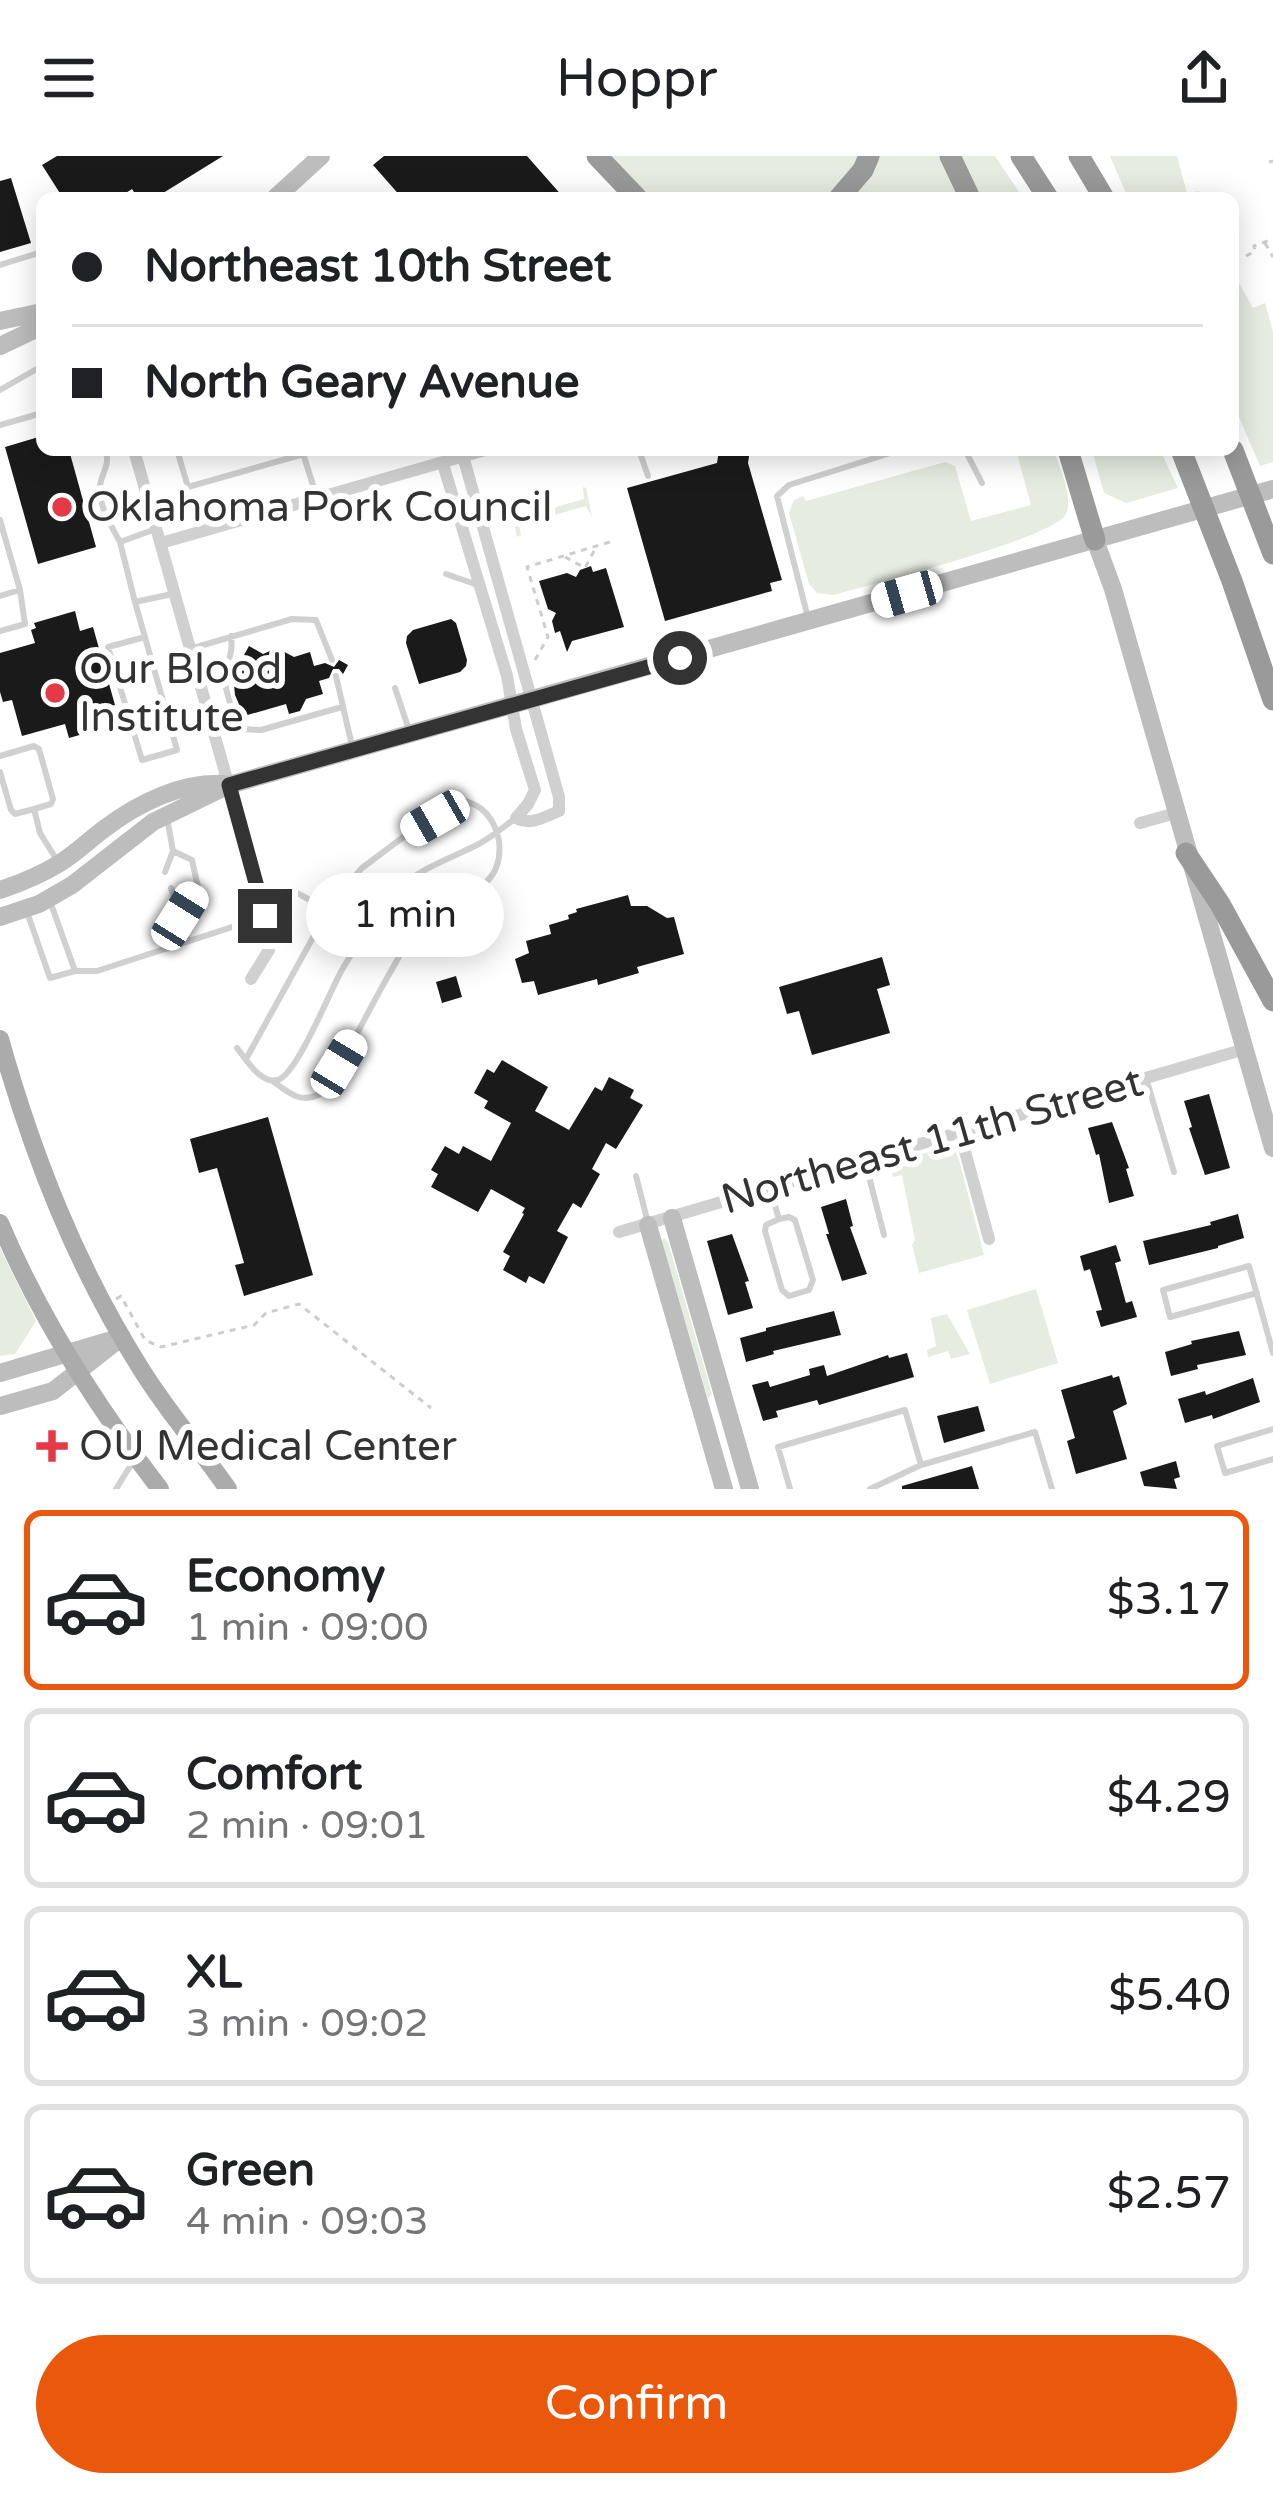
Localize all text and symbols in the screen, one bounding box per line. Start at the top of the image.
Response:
icon: menu [36,45,102,111]
icon: share [1171,45,1237,111]
text: Hoppr [556,46,717,111]
text: Northeast 10th Street [144,240,611,294]
text: North Geary Avenue [144,356,579,410]
place label: Oklahoma Pork Council [86,482,552,533]
marker: Oklahoma Pork Council [49,494,75,520]
car [867,567,947,621]
route start [653,631,707,685]
place label: Our Blood Institute [79,644,282,743]
marker: Our Blood Institute [42,680,68,706]
car [395,784,475,852]
callout: 1 min [307,874,505,958]
car [146,876,214,956]
route end [238,889,292,943]
text: 1 min [353,891,457,938]
car [305,1024,373,1104]
street label: Northeast 11th Street [715,1056,1149,1226]
place label: OU Medical Center [79,1421,457,1472]
marker: OU Medical Center [36,1430,68,1462]
icon: car [42,1546,150,1654]
text: Economy [186,1550,385,1604]
text: $3.17 [1107,1573,1231,1627]
text: 1 min · 09:00 [186,1604,428,1651]
icon: car [42,1744,150,1852]
text: Comfort [186,1748,362,1802]
text: $4.29 [1107,1771,1231,1825]
text: 2 min · 09:01 [186,1802,428,1849]
icon: car [42,1942,150,2050]
text: XL [186,1946,242,2000]
text: $5.40 [1108,1969,1231,2023]
text: 3 min · 09:02 [186,2000,428,2047]
icon: car [42,2140,150,2248]
text: Green [186,2144,315,2198]
text: $2.57 [1107,2167,1231,2221]
text: 4 min · 09:03 [186,2198,428,2245]
button: Confirm [36,2335,1237,2473]

